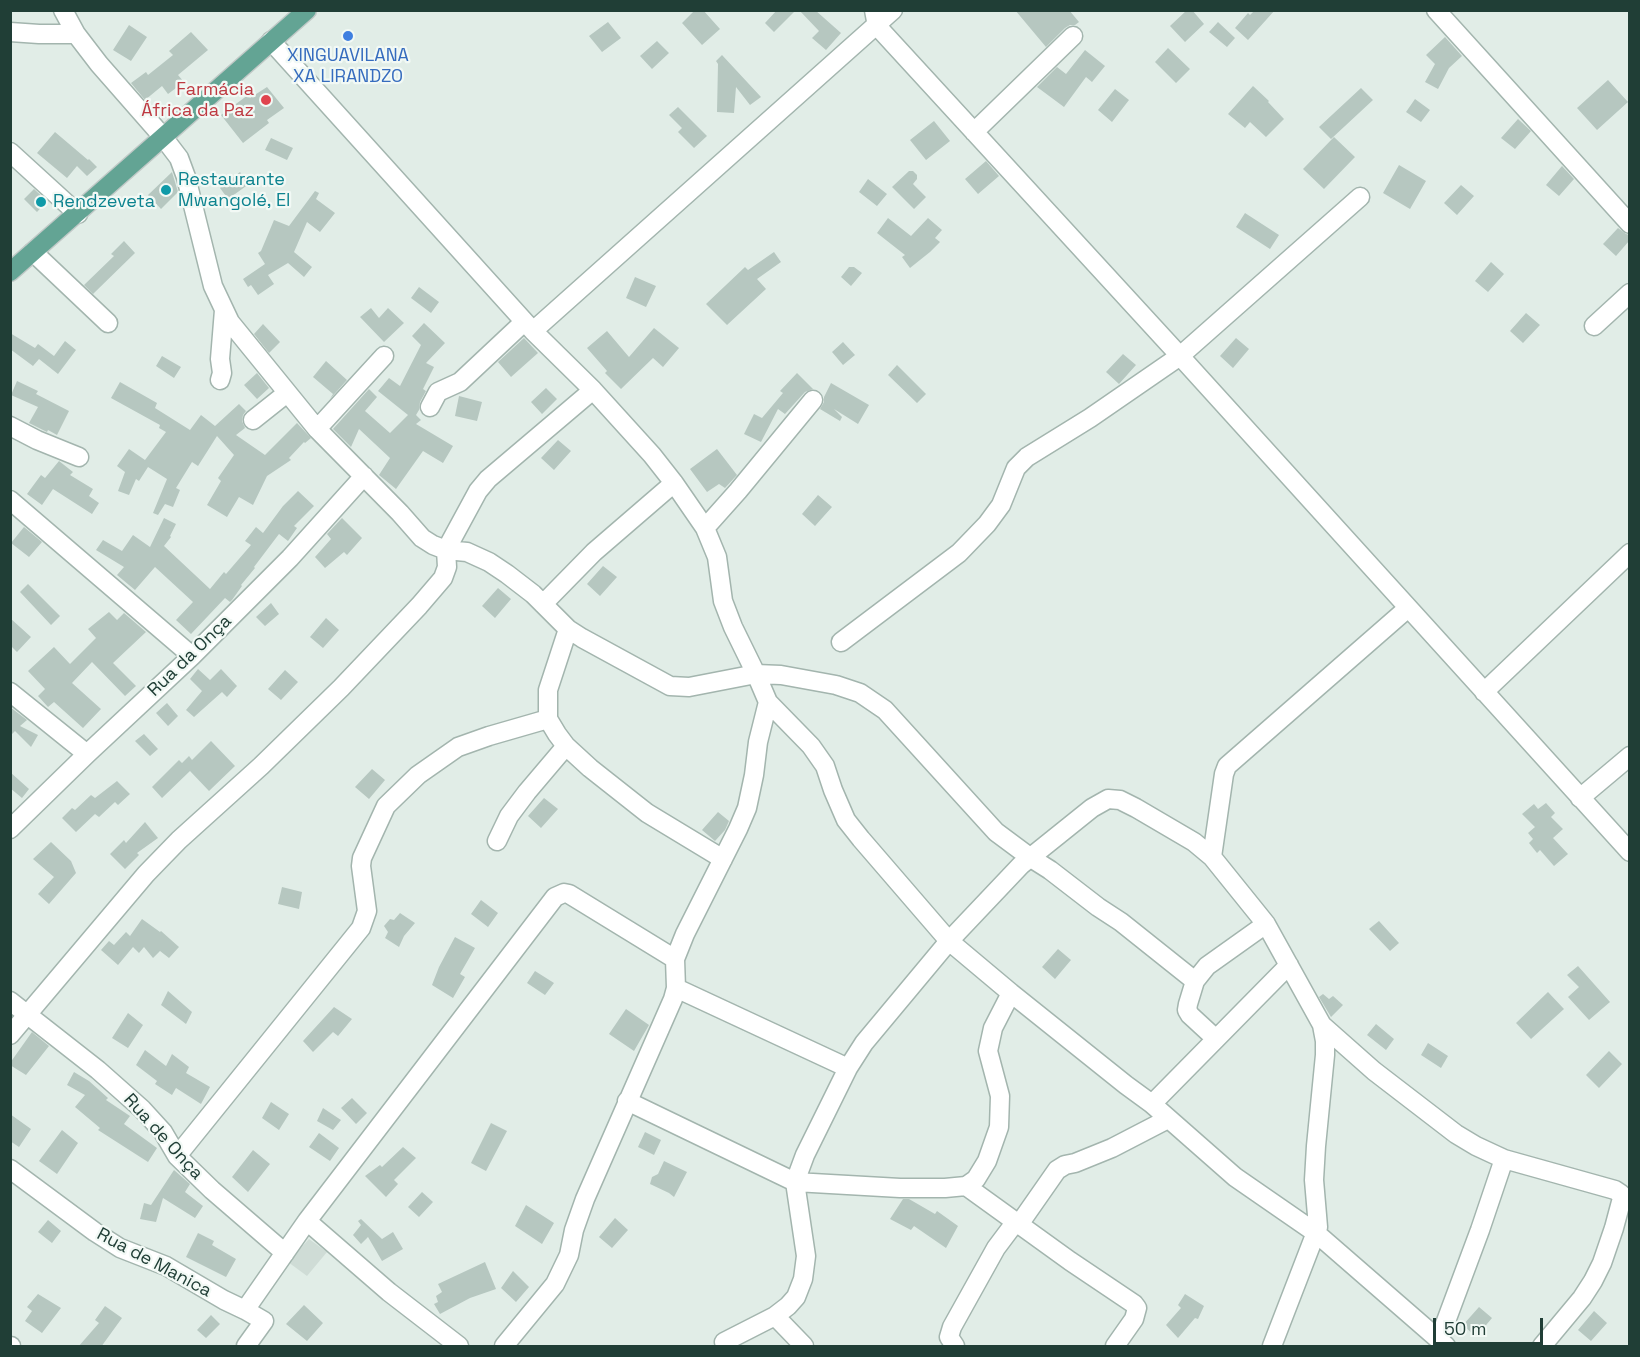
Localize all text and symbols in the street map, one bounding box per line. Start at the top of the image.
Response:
marker: XINGUAVILANA XA LIRANDZO [341,29,355,43]
place label: XINGUAVILANA XA LIRANDZO [287,45,409,88]
place label: Farmácia África da Paz [141,79,254,122]
marker: Farmácia África da Paz [259,93,273,107]
place label: Restaurante Mwangolé, El [178,169,291,212]
marker: Restaurante Mwangolé, El [159,183,173,197]
place label: Rendzeveta [53,191,155,213]
marker: Rendzeveta [34,195,48,209]
street label: Rua da Onça [144,611,236,701]
street label: Rua de Onça [119,1089,207,1185]
street label: Rua de Manica [93,1224,215,1302]
scale bar [1436,1306,1546,1344]
text: 50 m [1444,1317,1486,1340]

